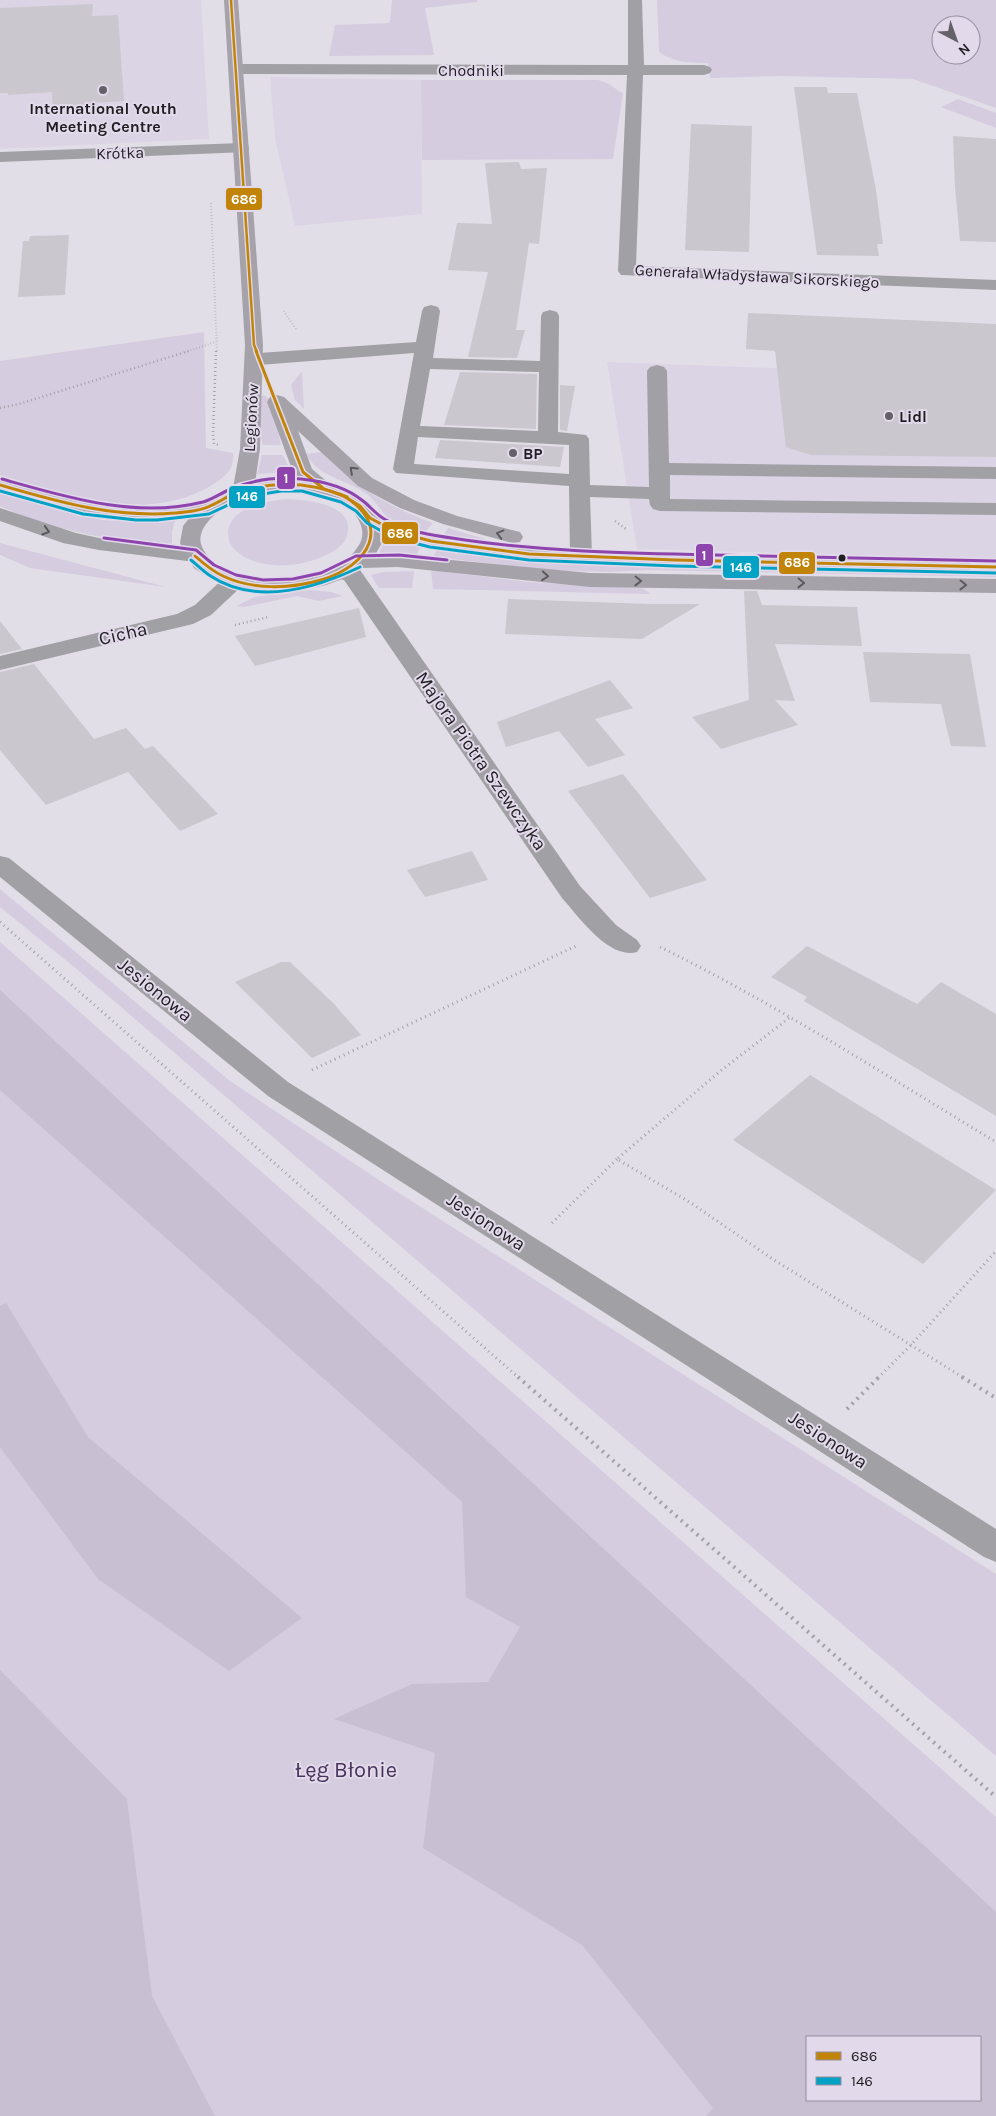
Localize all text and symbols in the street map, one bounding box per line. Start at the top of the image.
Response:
north arrow [931,15,981,65]
text: N [955,40,974,59]
street label: Chodniki [438,61,504,80]
marker: International Youth Meeting Centre [97,84,109,96]
place label: International Youth Meeting Centre [29,99,177,136]
street label: Krótka [96,143,144,163]
line badge: 686 [225,187,263,211]
text: 686 [231,191,257,208]
street label: Generała Władysława Sikorskiego [634,260,880,292]
street label: Legionów [240,383,262,453]
place label: Lidl [899,407,927,426]
marker: Lidl [883,410,895,422]
place label: BP [523,444,543,463]
marker: BP [507,447,519,459]
line badge: 1 [276,466,296,490]
one-way arrow [349,467,358,476]
text: 1 [284,470,289,487]
line badge: 146 [228,485,266,509]
text: 146 [236,488,258,505]
line badge: 686 [381,521,419,545]
one-way arrow [41,525,50,535]
text: 686 [387,525,413,542]
one-way arrow [496,529,505,540]
line badge: 1 [695,543,714,567]
text: 1 [702,547,707,564]
line badge: 686 [778,551,816,575]
unlabelled marker [837,553,847,563]
text: 686 [784,554,810,571]
line badge: 146 [722,555,760,579]
text: 146 [730,559,752,576]
one-way arrow [541,570,549,581]
one-way arrow [635,576,643,586]
one-way arrow [798,578,805,588]
one-way arrow [960,580,968,591]
street label: Cicha [97,618,149,650]
street label: Majora Piotra Szewczyka [411,667,551,855]
street label: Jesionowa [113,953,197,1027]
street label: Jesionowa [442,1188,530,1256]
street label: Jesionowa [784,1406,872,1474]
park label: Łęg Błonie [295,1757,397,1783]
legend [806,2036,981,2101]
text: 686 [851,2047,877,2065]
text: 146 [851,2072,873,2090]

